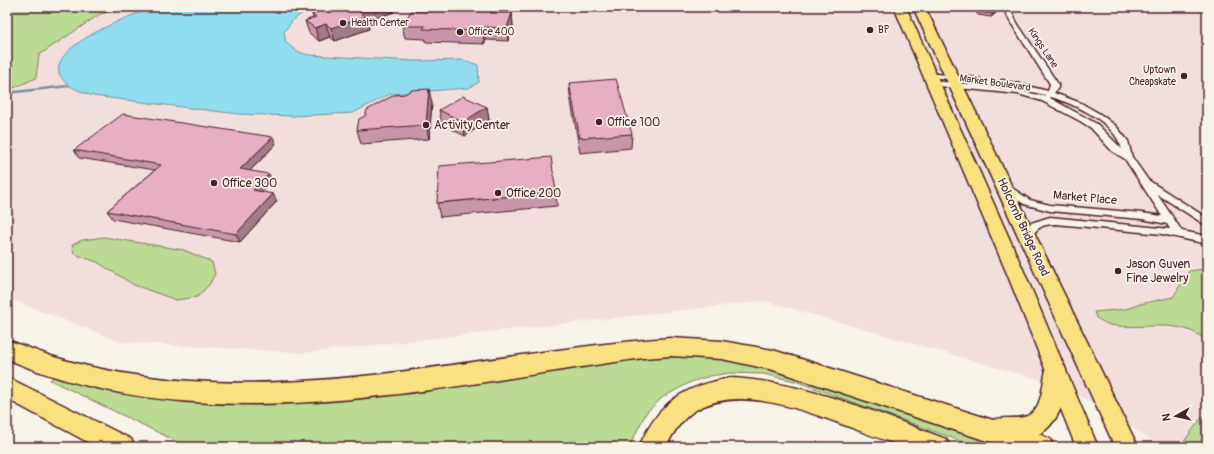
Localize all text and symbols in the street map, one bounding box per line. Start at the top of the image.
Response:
place label: Health Center [351,17,409,29]
marker: Health Center [338,18,348,28]
place label: BP [878,24,890,36]
marker: BP [865,25,875,35]
place label: Office 400 [468,26,514,38]
street label: Kings Lane [1025,26,1061,70]
marker: Office 400 [455,27,465,37]
place label: Uptown Cheapskate [1129,64,1176,88]
marker: Uptown Cheapskate [1179,71,1189,81]
street label: Market Boulevard [959,72,1031,94]
place label: Office 100 [607,115,660,130]
marker: Office 100 [594,117,604,127]
place label: Activity Center [434,118,511,133]
marker: Activity Center [421,120,431,130]
street label: Holcomb Bridge Road [994,175,1052,279]
place label: Office 300 [222,176,277,191]
marker: Office 300 [209,178,219,188]
place label: Office 200 [506,186,561,201]
marker: Office 200 [493,188,503,198]
street label: Market Place [1052,188,1118,208]
place label: Jason Guven Fine Jewelry [1126,257,1190,286]
marker: Jason Guven Fine Jewelry [1113,266,1123,276]
north arrow [1156,396,1196,436]
text: N [1160,412,1174,422]

